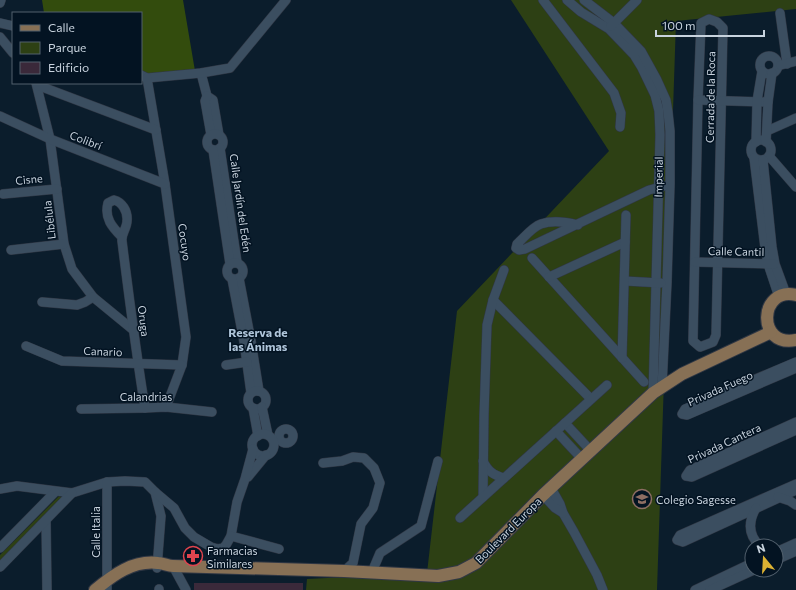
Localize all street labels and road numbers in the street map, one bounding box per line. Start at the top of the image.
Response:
street label: Cerrada de la Roca [703,51,717,143]
street label: Colibrí [68,128,105,152]
street label: Calle Jardín del Edén [227,153,254,253]
street label: Imperial [651,157,665,197]
street label: Cisne [15,171,44,187]
street label: Libélula [40,200,58,240]
street label: Cocuyo [176,222,194,262]
street label: Calle Cantil [708,244,764,258]
street label: Oruga [136,305,152,337]
street label: Canario [83,344,123,358]
street label: Privada Fuego [685,368,755,408]
street label: Calandrias [120,390,172,403]
street label: Privada Cantera [685,420,763,466]
street label: Boulevard Europa [472,494,544,566]
street label: Calle Italia [89,506,102,558]

